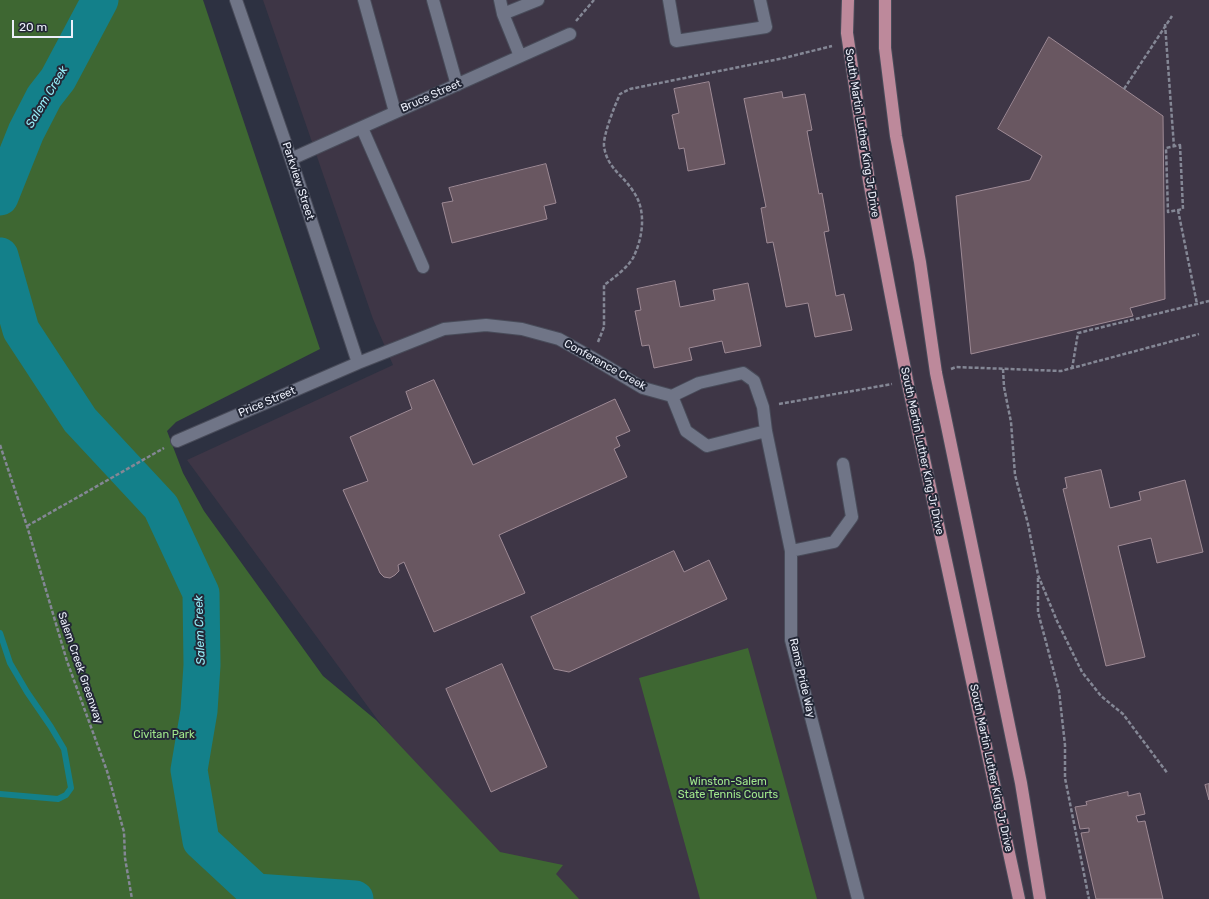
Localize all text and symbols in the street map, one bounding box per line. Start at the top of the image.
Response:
scale bar [14,12,75,38]
text: 20 m [19,20,47,34]
street label: South Martin Luther King Jr Drive [842,48,882,218]
water label: Salem Creek [23,63,71,131]
street label: Bruce Street [399,77,463,115]
street label: Parkview Street [279,140,317,222]
street label: Conference Creek [562,337,648,393]
street label: South Martin Luther King Jr Drive [898,366,946,536]
street label: Price Street [237,384,297,420]
water label: Salem Creek [192,595,208,665]
street label: Salem Creek Greenway [55,610,105,726]
street label: Rams Pride Way [786,637,818,719]
street label: South Martin Luther King Jr Drive [967,683,1015,853]
park label: Civitan Park [133,728,195,742]
park label: Winston-Salem State Tennis Courts [678,775,778,801]

